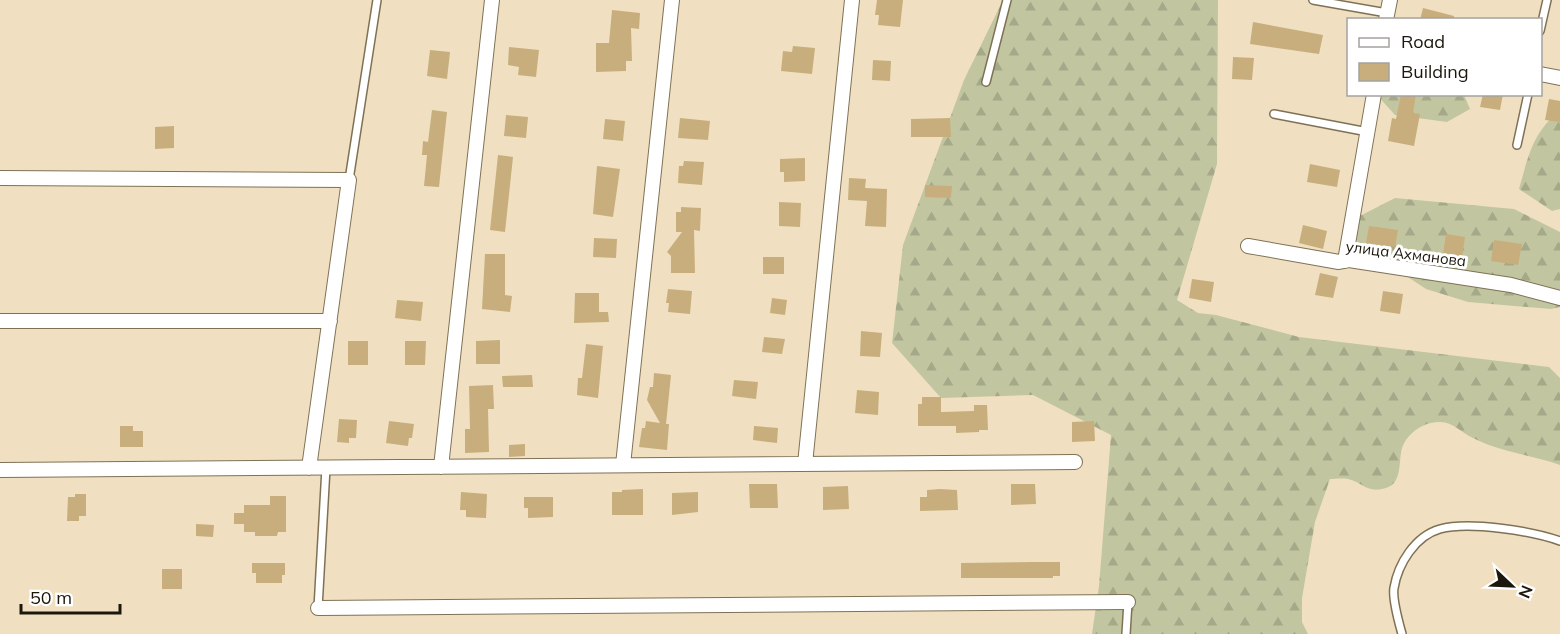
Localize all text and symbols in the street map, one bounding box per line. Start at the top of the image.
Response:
legend [1347,18,1542,96]
text: Road [1401,30,1445,53]
text: Building [1401,60,1469,83]
street label: улица Ахманова [1345,237,1467,270]
north arrow [1482,556,1542,616]
scale bar [21,577,120,615]
text: N [1514,582,1537,601]
text: 50 m [30,586,72,609]

